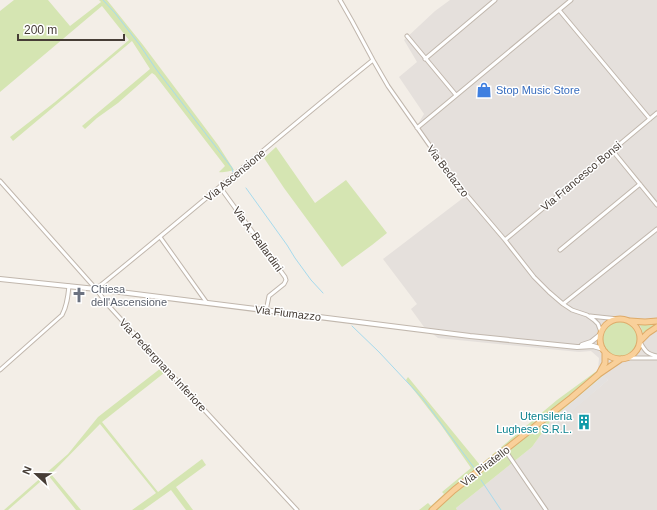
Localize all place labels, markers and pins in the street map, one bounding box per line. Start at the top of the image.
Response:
shop icon: Stop Music Store [475,81,493,99]
place label: Stop Music Store [496,84,580,96]
place label: Chiesa dell'Ascensione [91,283,167,308]
church icon: Chiesa dell'Ascensione [70,286,88,304]
place label: Utensileria Lughese S.R.L. [496,410,573,435]
building icon: Utensileria Lughese S.R.L. [575,413,593,431]

